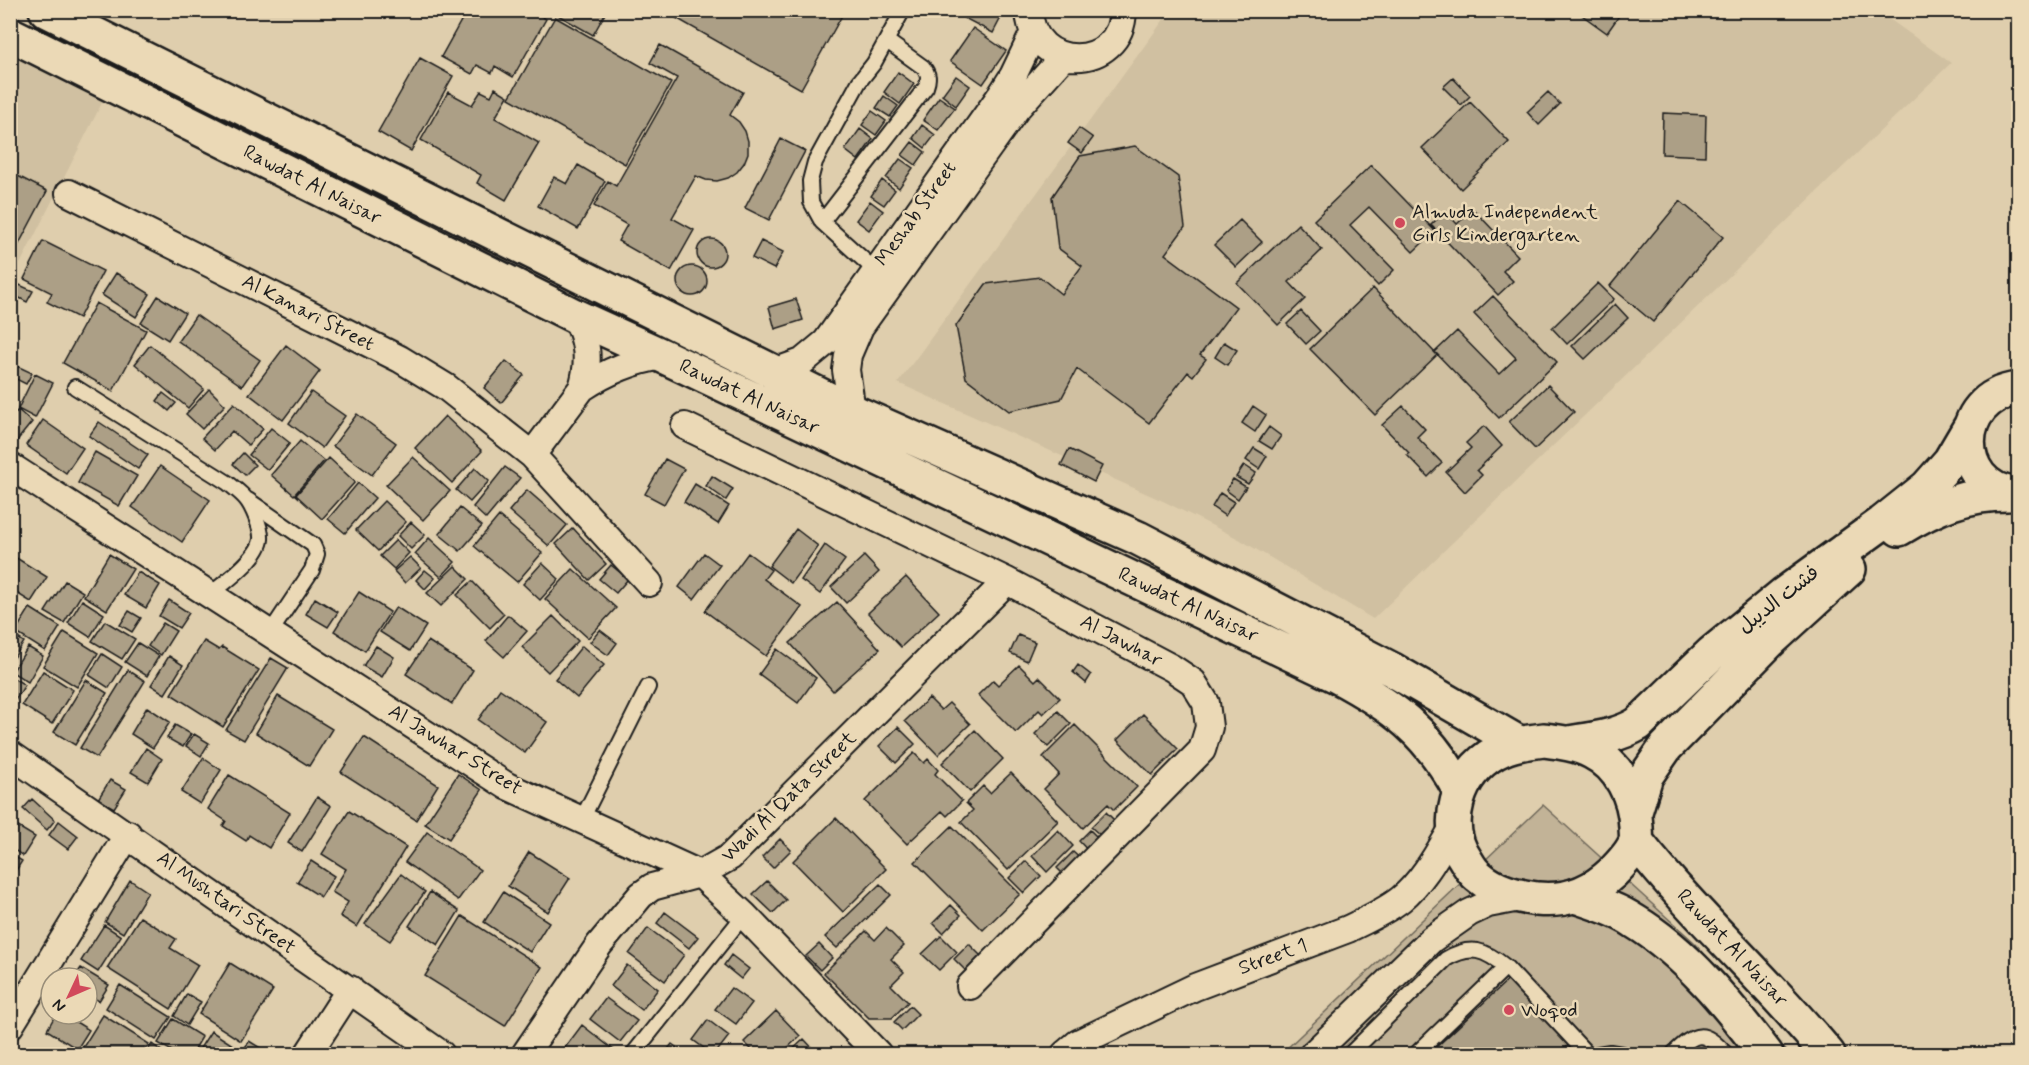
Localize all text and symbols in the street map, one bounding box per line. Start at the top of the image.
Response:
street label: Rawdat Al Naisar [238,139,386,232]
street label: Meshab Street [869,156,963,272]
place label: Almuda Independent Girls Kindergarten [1412,199,1598,250]
marker: Almuda Independent Girls Kindergarten [1393,216,1407,230]
street label: Al Kanari Street [237,268,379,358]
street label: Rawdat Al Naisar [675,353,824,442]
street label: فشت الديبل [1733,560,1825,640]
street label: Rawdat Al Naisar [1114,561,1263,650]
street label: Al Jawhar [1075,608,1167,674]
street label: Al Jawhar Street [383,698,527,802]
street label: Wadi Al Qata Street [716,725,863,869]
street label: Al Mushtari Street [151,845,301,961]
street label: Rawdat Al Naisar [1670,883,1794,1013]
street label: Street 1 [1235,932,1311,982]
north arrow [39,966,99,1026]
text: N [48,994,71,1017]
place label: Woqod [1521,997,1578,1024]
marker: Woqod [1502,1003,1516,1017]

